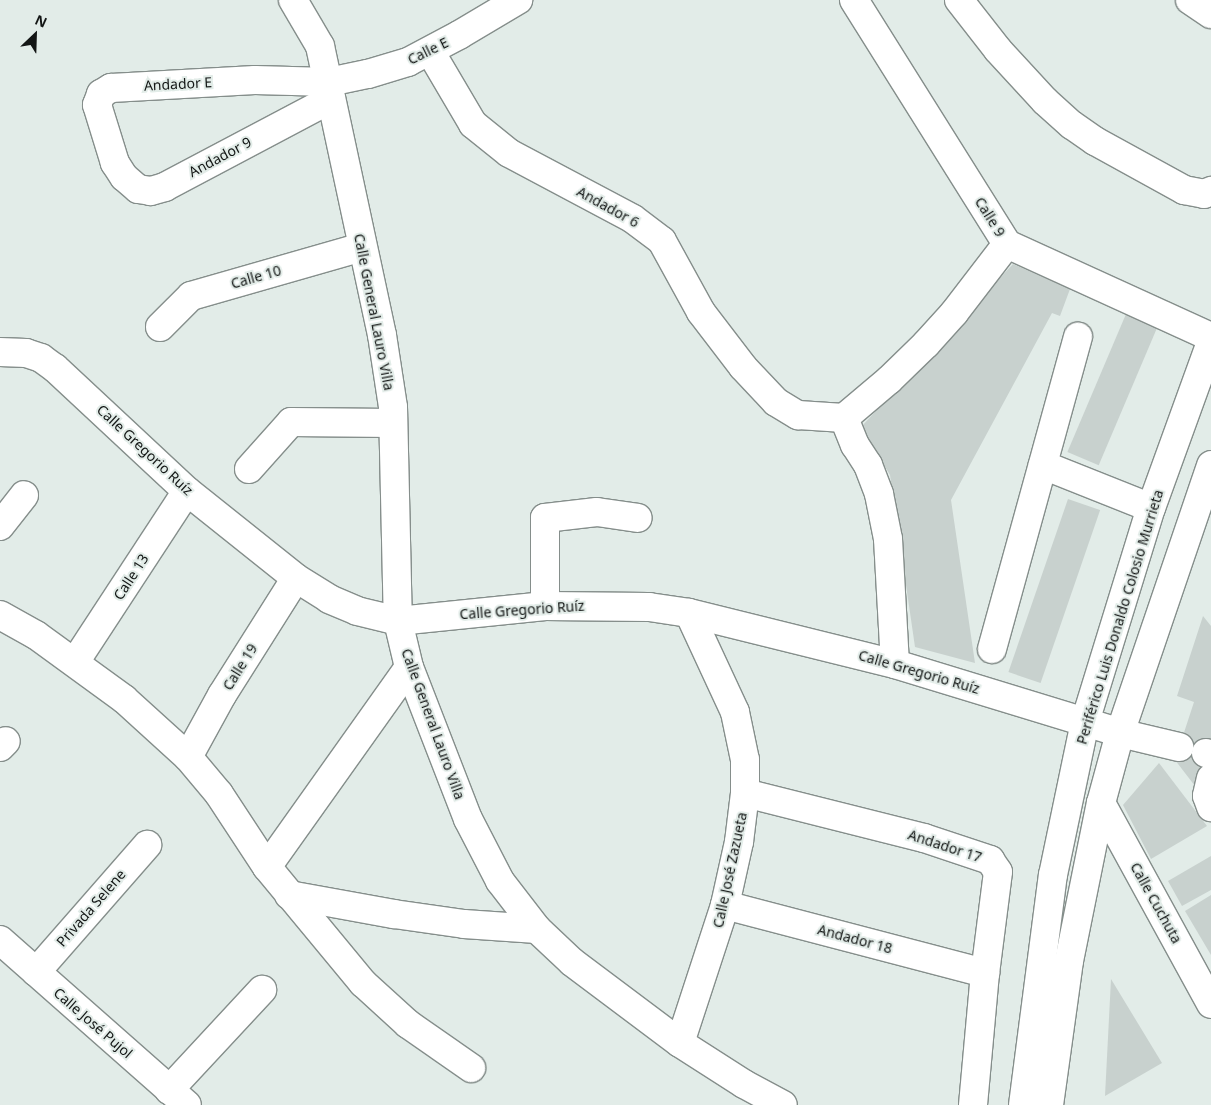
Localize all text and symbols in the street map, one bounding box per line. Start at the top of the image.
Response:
north arrow [10,10,60,60]
text: N [32,10,50,32]
street label: Calle E [405,34,451,68]
street label: Andador E [143,74,213,94]
street label: Andador 9 [186,133,254,181]
street label: Andador 6 [574,183,642,231]
street label: Calle 9 [971,194,1009,240]
street label: Calle General Lauro Villa [351,232,397,392]
street label: Calle 10 [229,262,283,292]
street label: Calle Gregorio Ruíz [93,401,197,499]
street label: Periférico Luis Donaldo Colosio Murrieta [1073,488,1167,746]
street label: Calle 13 [110,551,152,603]
street label: Calle Gregorio Ruíz [459,597,585,623]
street label: Calle 19 [219,641,261,693]
street label: Calle General Lauro Villa [398,646,468,802]
street label: Calle Gregorio Ruíz [857,647,981,697]
street label: Calle José Zazueta [710,811,750,929]
street label: Andador 17 [906,826,984,866]
street label: Calle Cuchuta [1127,860,1185,946]
street label: Privada Selene [53,866,129,950]
street label: Andador 18 [816,921,894,957]
street label: Calle José Pujol [50,984,136,1062]

